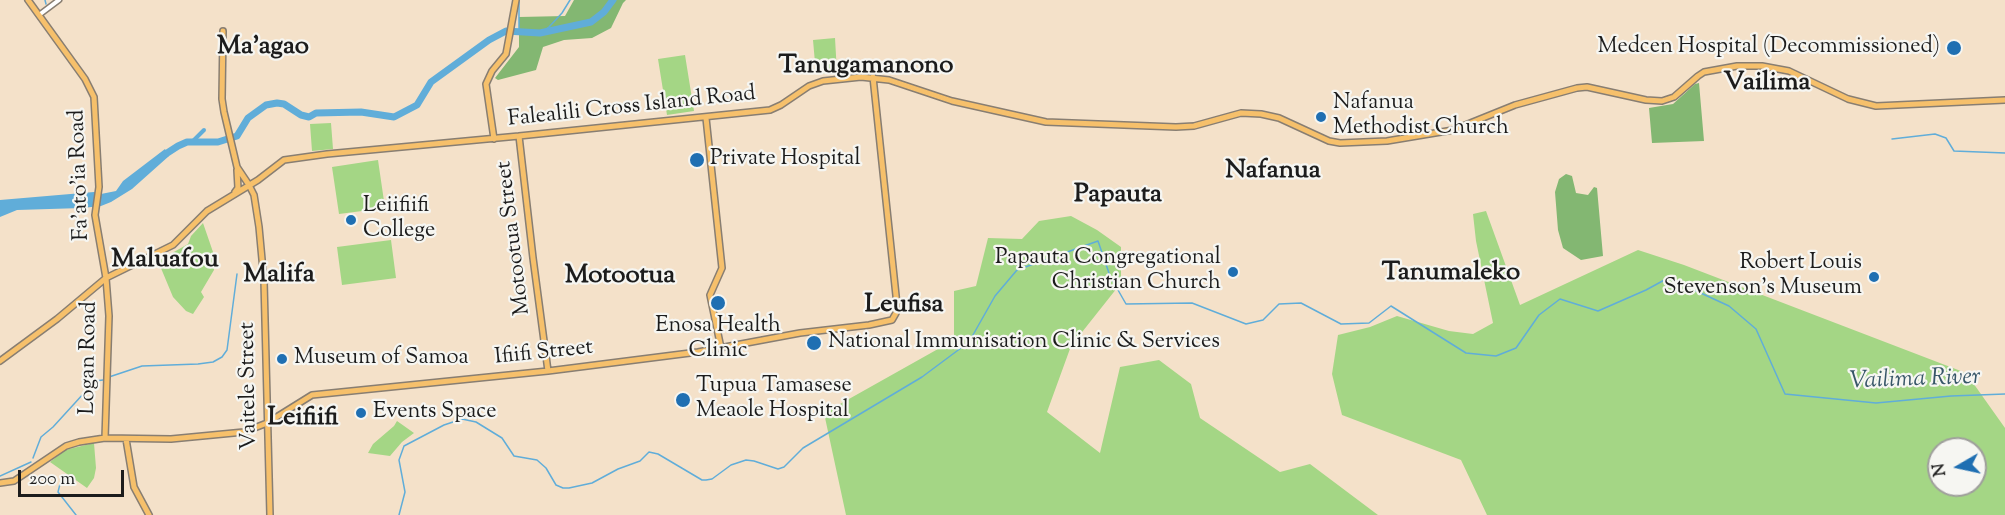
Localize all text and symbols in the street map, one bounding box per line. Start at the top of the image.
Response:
district label: Ma'agao [217,33,309,65]
place label: Medcen Hospital (Decommissioned) [1598,35,1940,61]
marker: Medcen Hospital (Decommissioned) [1945,39,1963,57]
district label: Tanugamanono [779,52,953,84]
district label: Vailima [1724,69,1810,101]
street label: Falealili Cross Island Road [507,82,757,134]
place label: Nafanua Methodist Church [1333,91,1509,142]
street label: Fa'ato'ia Road [66,109,96,241]
marker: Nafanua Methodist Church [1314,110,1328,124]
place label: Private Hospital [710,147,861,173]
marker: Private Hospital [688,151,706,169]
district label: Nafanua [1225,157,1321,189]
street label: Motootua Street [492,159,538,317]
district label: Papauta [1074,181,1162,213]
place label: Leiifiifi College [363,194,435,246]
marker: Leiifiifi College [344,213,358,227]
district label: Maluafou [111,246,219,278]
place label: Papauta Congregational Christian Church [995,246,1221,298]
place label: Robert Louis Stevenson's Museum [1663,251,1862,302]
district label: Tanumaleko [1382,259,1520,291]
district label: Malifa [243,261,315,293]
district label: Motootua [565,262,675,294]
marker: Papauta Congregational Christian Church [1226,265,1240,279]
marker: Robert Louis Stevenson's Museum [1867,270,1881,284]
district label: Leufisa [864,291,944,323]
marker: Enosa Health Clinic [709,294,727,312]
street label: Logan Road [76,301,104,415]
place label: Enosa Health Clinic [655,314,781,366]
street label: Vaitele Street [236,322,264,450]
place label: National Immunisation Clinic & Services [828,330,1220,356]
marker: National Immunisation Clinic & Services [805,334,823,352]
street label: Ifiifi Street [493,336,595,372]
place label: Museum of Samoa [294,346,469,372]
marker: Museum of Samoa [275,352,289,366]
water label: Vailima River [1849,364,1981,398]
place label: Tupua Tamasese Meaole Hospital [696,374,852,426]
marker: Tupua Tamasese Meaole Hospital [674,391,692,409]
place label: Events Space [373,400,496,426]
district label: Leifiifi [268,404,338,436]
marker: Events Space [354,406,368,420]
north arrow [1927,437,1987,497]
scale bar [21,458,128,496]
text: N [1928,461,1953,478]
text: 200 m [29,467,75,493]

